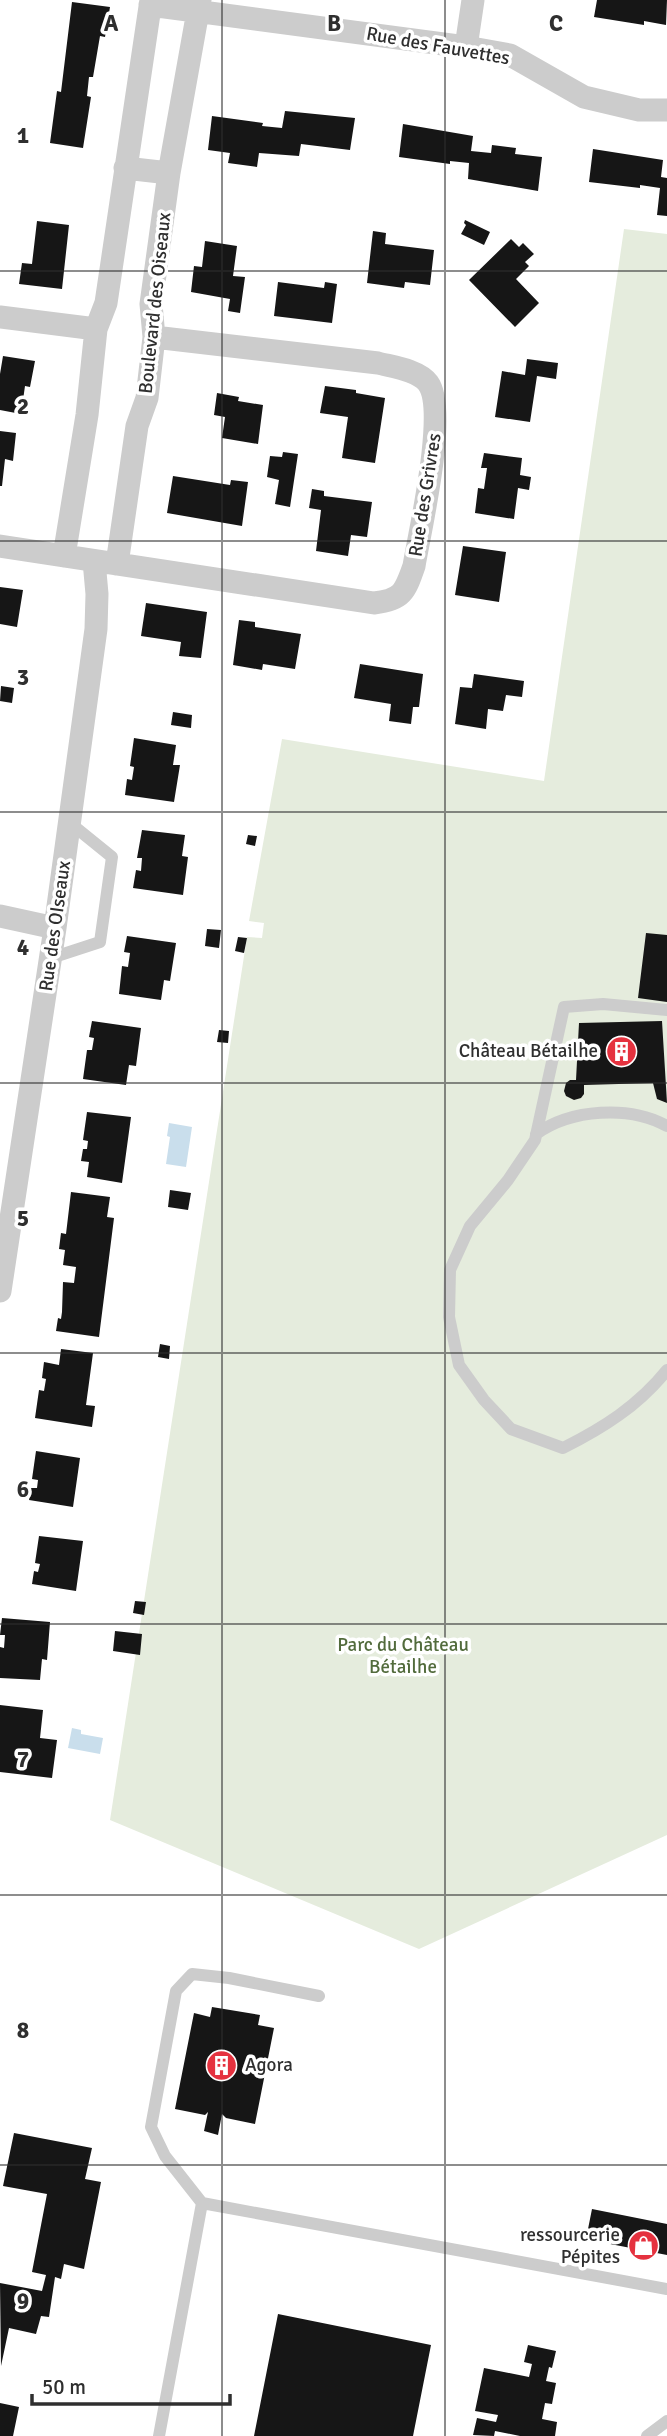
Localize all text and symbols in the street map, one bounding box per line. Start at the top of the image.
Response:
text: A [104,9,119,38]
text: B [327,9,341,38]
text: C [549,9,563,38]
street label: Rue des Fauvettes [364,22,512,70]
text: 1 [17,121,29,150]
street label: Boulevard des Oiseaux [134,211,176,395]
text: 2 [17,392,29,421]
street label: Rue des Grivres [403,432,447,558]
text: 3 [17,663,29,692]
street label: Rue des OIseaux [34,859,76,993]
text: 4 [17,933,29,962]
building icon: Château Bétailhe [604,1034,638,1068]
place label: Château Bétailhe [459,1039,598,1063]
text: 5 [17,1204,29,1233]
text: 6 [17,1475,29,1504]
park label: Parc du Château Bétailhe [337,1633,469,1679]
text: 7 [17,1745,29,1774]
text: 8 [17,2016,29,2045]
building icon: Agora [205,2048,239,2082]
place label: Agora [245,2053,293,2077]
place label: ressourcerie Pépites [520,2223,620,2269]
shop icon: ressourcerie Pépites [626,2229,660,2263]
text: 9 [17,2287,29,2316]
scale bar [32,2362,229,2406]
text: 50 m [42,2374,86,2400]

